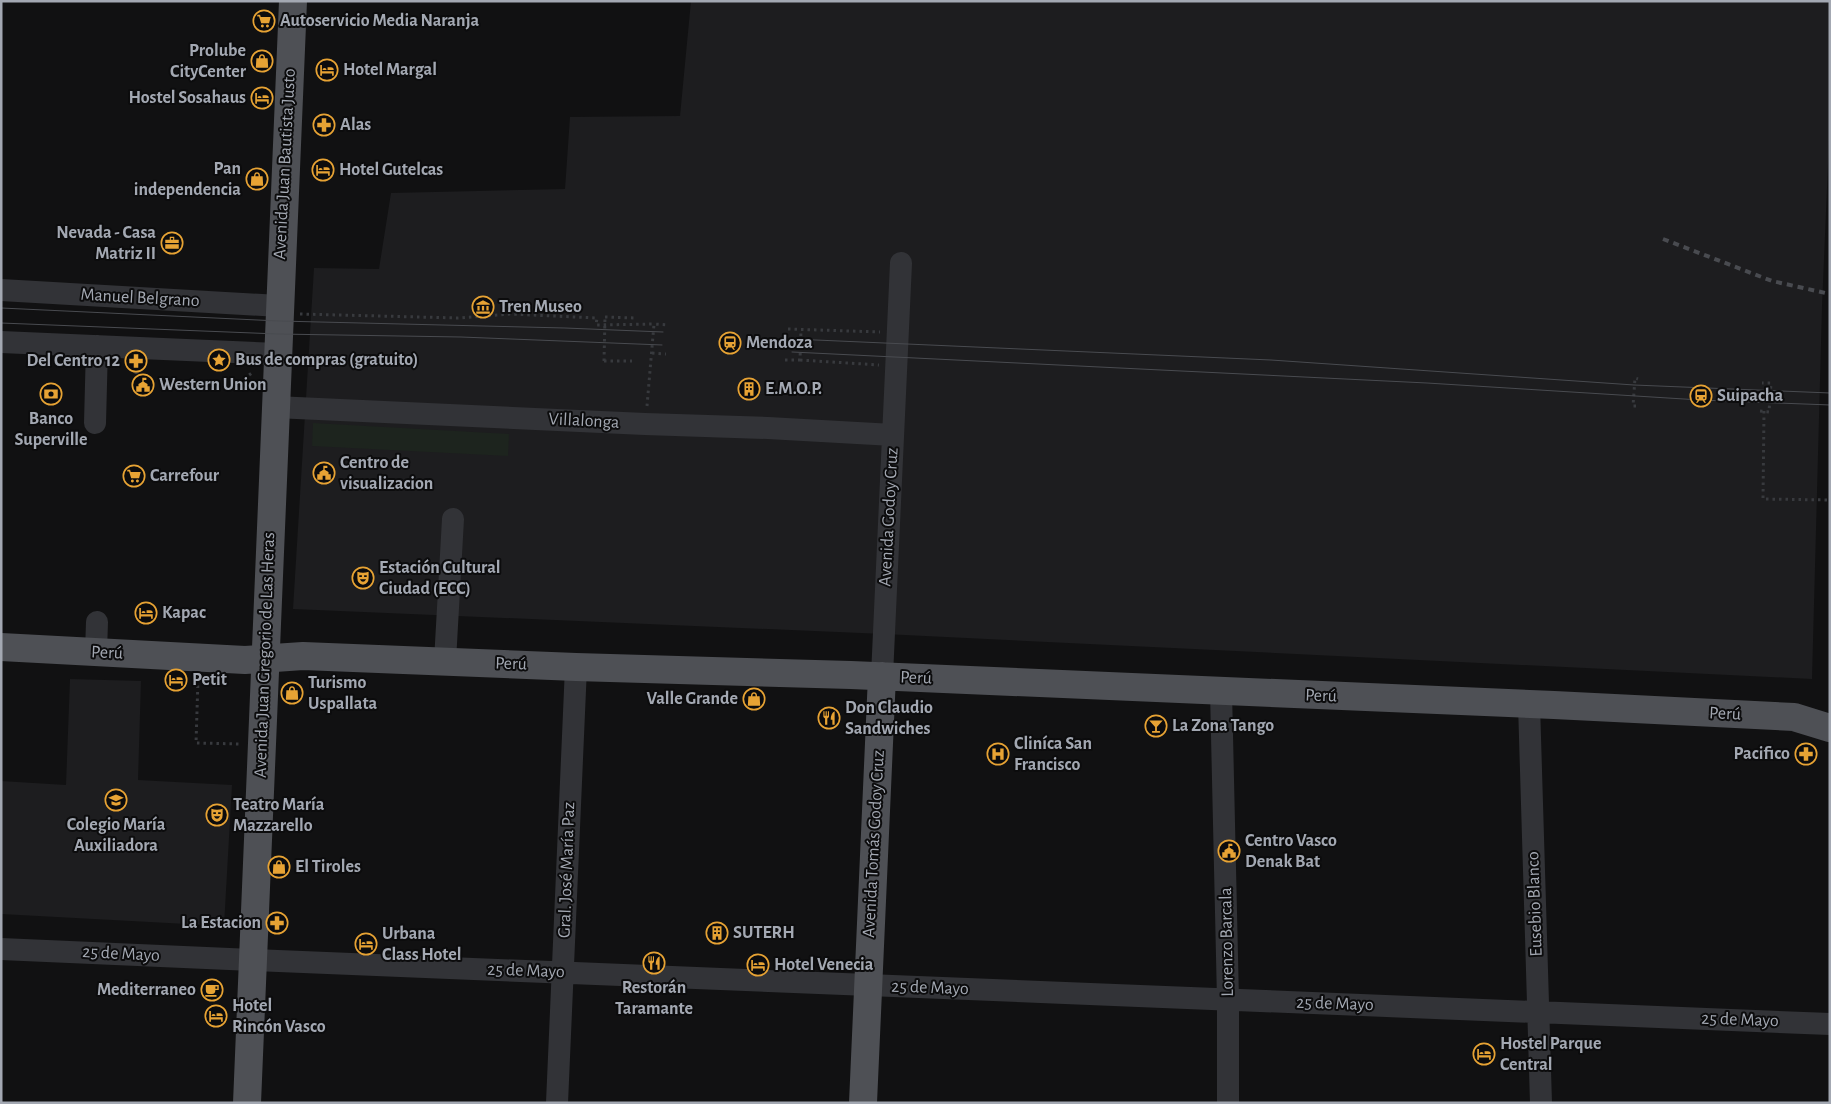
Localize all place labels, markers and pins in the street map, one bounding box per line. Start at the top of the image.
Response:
supermarket icon: Autoservicio Media Naranja [252,9,276,33]
place label: Autoservicio Media Naranja [280,12,480,30]
place label: Prolube CityCenter [170,42,247,81]
shop icon: Prolube CityCenter [250,49,274,73]
hotel icon: Hotel Margal [315,58,339,82]
place label: Hotel Margal [343,61,437,79]
hotel icon: Hostel Sosahaus [250,86,274,110]
place label: Hostel Sosahaus [128,89,246,107]
pharmacy icon: Alas [312,113,336,137]
place label: Alas [340,116,371,134]
hotel icon: Hotel Gutelcas [311,158,335,182]
place label: Pan independencia [134,160,241,199]
place label: Hotel Gutelcas [339,161,443,179]
shop icon: Pan independencia [245,167,269,191]
place label: Nevada - Casa Matriz II [56,224,156,263]
office icon: Nevada - Casa Matriz II [160,231,184,255]
museum icon: Tren Museo [471,295,495,319]
place label: Tren Museo [499,298,582,316]
station icon: Mendoza [718,331,742,355]
place label: Mendoza [746,334,813,352]
place icon: Bus de compras (gratuito) [207,348,231,372]
pharmacy icon: Del Centro 12 [124,349,148,373]
place label: Bus de compras (gratuito) [235,351,418,369]
place label: Del Centro 12 [26,352,121,370]
public building icon: Western Union [131,373,155,397]
place label: Western Union [159,376,267,394]
building icon: E.M.O.P. [737,377,761,401]
place label: E.M.O.P. [765,380,822,398]
bank icon: Banco Superville [39,382,63,406]
station icon: Suipacha [1689,384,1713,408]
place label: Suipacha [1717,387,1783,405]
place label: Banco Superville [14,410,88,449]
place label: Centro de visualizacion [340,454,433,493]
public building icon: Centro de visualizacion [312,461,336,485]
supermarket icon: Carrefour [122,464,146,488]
place label: Carrefour [150,467,220,485]
place label: Estación Cultural Ciudad (ECC) [379,559,501,598]
theatre icon: Estación Cultural Ciudad (ECC) [351,566,375,590]
hotel icon: Kapac [134,601,158,625]
place label: Kapac [162,604,206,622]
hotel icon: Petit [164,668,188,692]
place label: Petit [192,671,227,689]
place label: Turismo Uspallata [308,674,378,713]
shop icon: Turismo Uspallata [280,681,304,705]
shop icon: Valle Grande [742,687,766,711]
place label: Valle Grande [647,690,738,708]
place label: Don Claudio Sandwiches [845,699,933,738]
restaurant icon: Don Claudio Sandwiches [817,706,841,730]
bar icon: La Zona Tango [1144,714,1168,738]
place label: La Zona Tango [1172,717,1274,735]
place label: Cliníca San Francisco [1014,735,1092,774]
hospital icon: Cliníca San Francisco [986,742,1010,766]
pharmacy icon: Pacifico [1794,742,1818,766]
place label: Pacifico [1734,745,1790,763]
school or university icon: Colegio María Auxiliadora [104,788,128,812]
place label: Teatro María Mazzarello [233,796,325,835]
theatre icon: Teatro María Mazzarello [205,803,229,827]
place label: Colegio María Auxiliadora [67,816,166,855]
place label: Centro Vasco Denak Bat [1245,832,1337,871]
public building icon: Centro Vasco Denak Bat [1217,839,1241,863]
shop icon: El Tiroles [267,855,291,879]
place label: El Tiroles [295,858,361,876]
pharmacy icon: La Estacion [265,911,289,935]
place label: La Estacion [181,914,261,932]
building icon: SUTERH [705,921,729,945]
place label: SUTERH [733,924,795,942]
place label: Urbana Class Hotel [382,925,462,964]
hotel icon: Urbana Class Hotel [354,932,378,956]
restaurant icon: Restorán Taramante [642,951,666,975]
hotel icon: Hotel Venecia [746,953,770,977]
place label: Hotel Venecia [774,956,874,974]
cafe icon: Mediterraneo [200,978,224,1002]
place label: Restorán Taramante [615,979,693,1018]
place label: Mediterraneo [97,981,196,999]
place label: Hotel Rincón Vasco [232,997,326,1036]
hotel icon: Hotel Rincón Vasco [204,1004,228,1028]
place label: Hostel Parque Central [1500,1035,1601,1074]
hotel icon: Hostel Parque Central [1472,1042,1496,1066]

